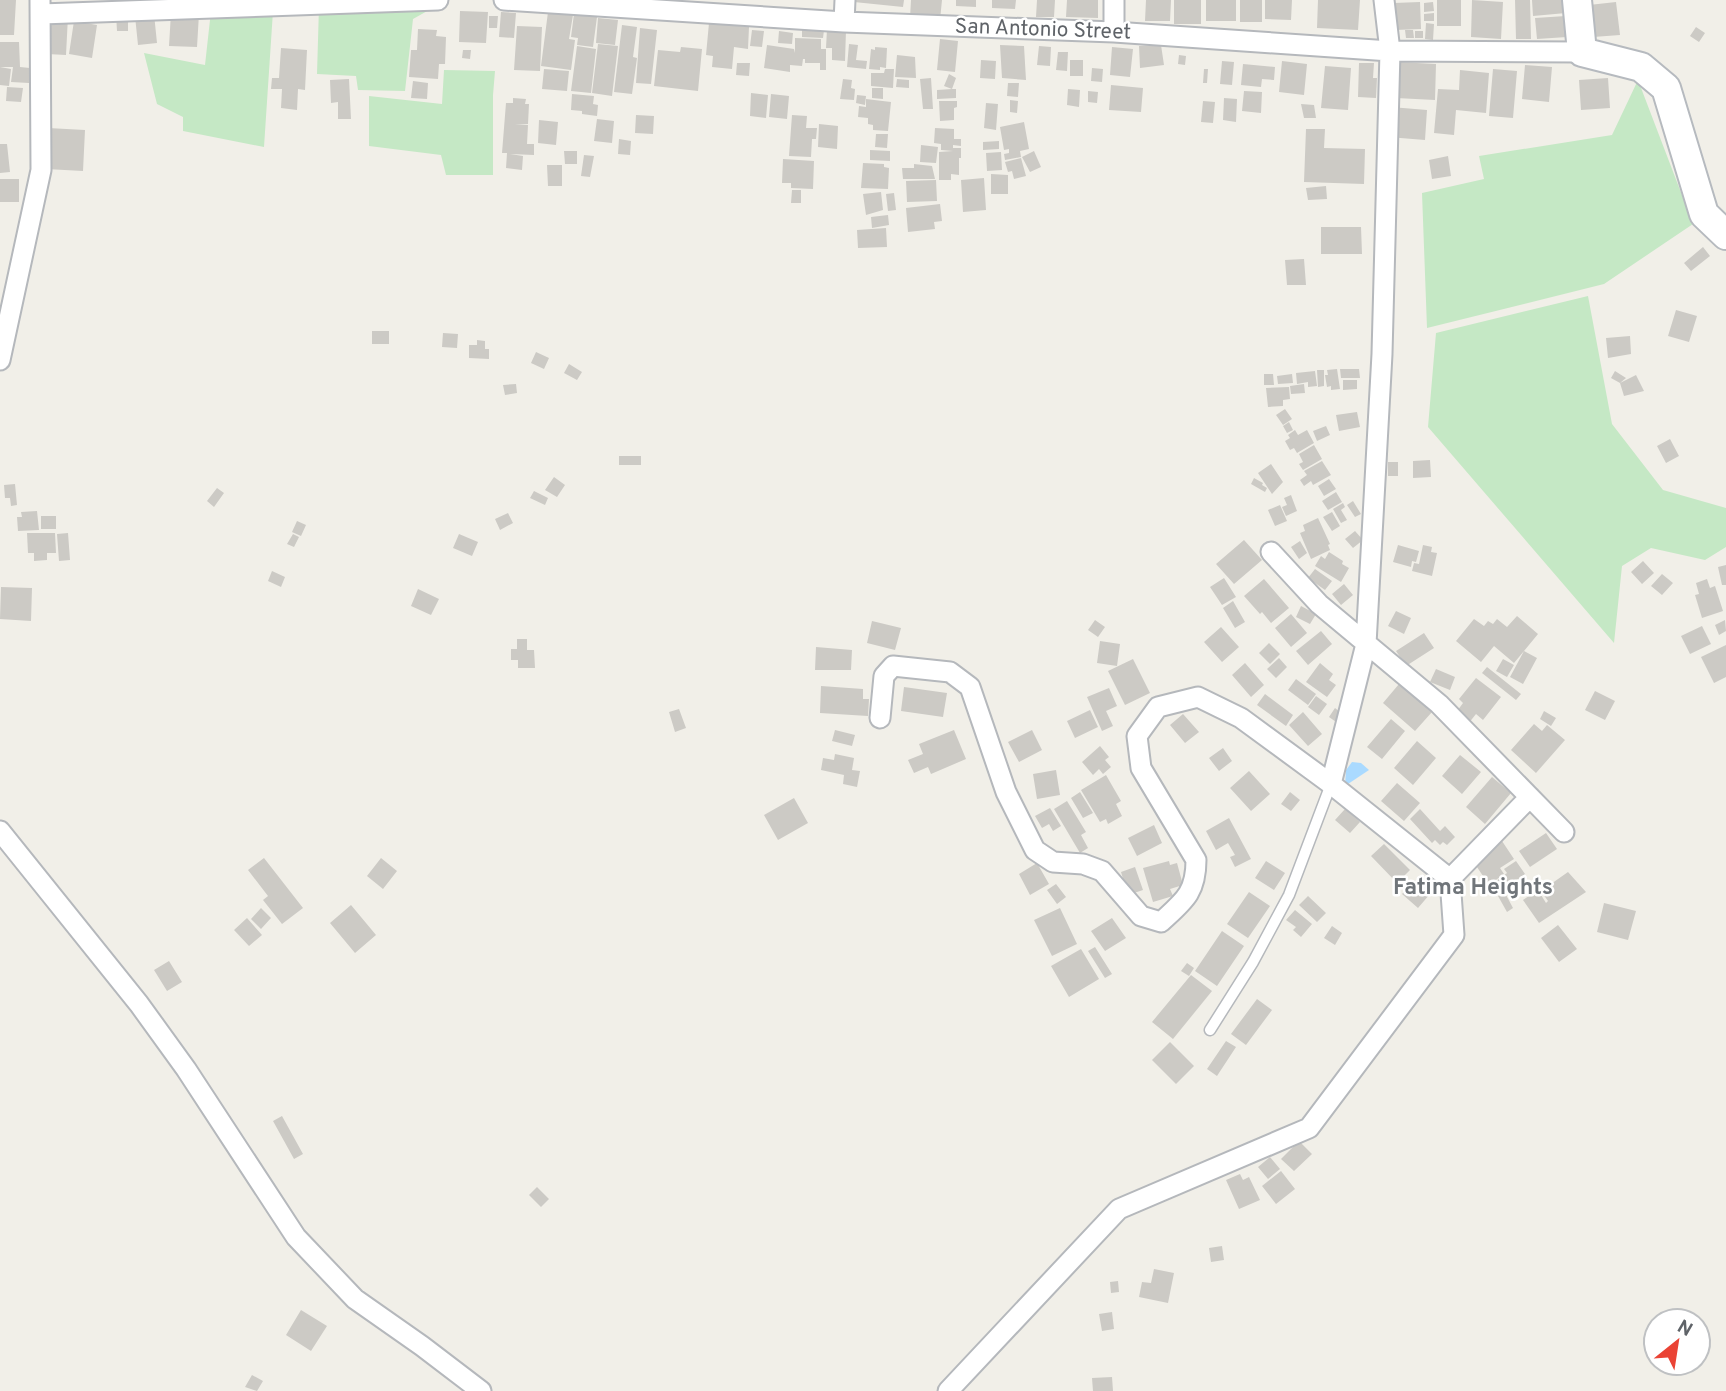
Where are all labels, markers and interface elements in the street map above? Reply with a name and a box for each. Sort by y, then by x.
street label: San Antonio Street [954,13,1132,47]
district label: Fatima Heights [1393,874,1553,903]
north arrow [1642,1307,1712,1377]
text: N [1673,1315,1696,1343]

